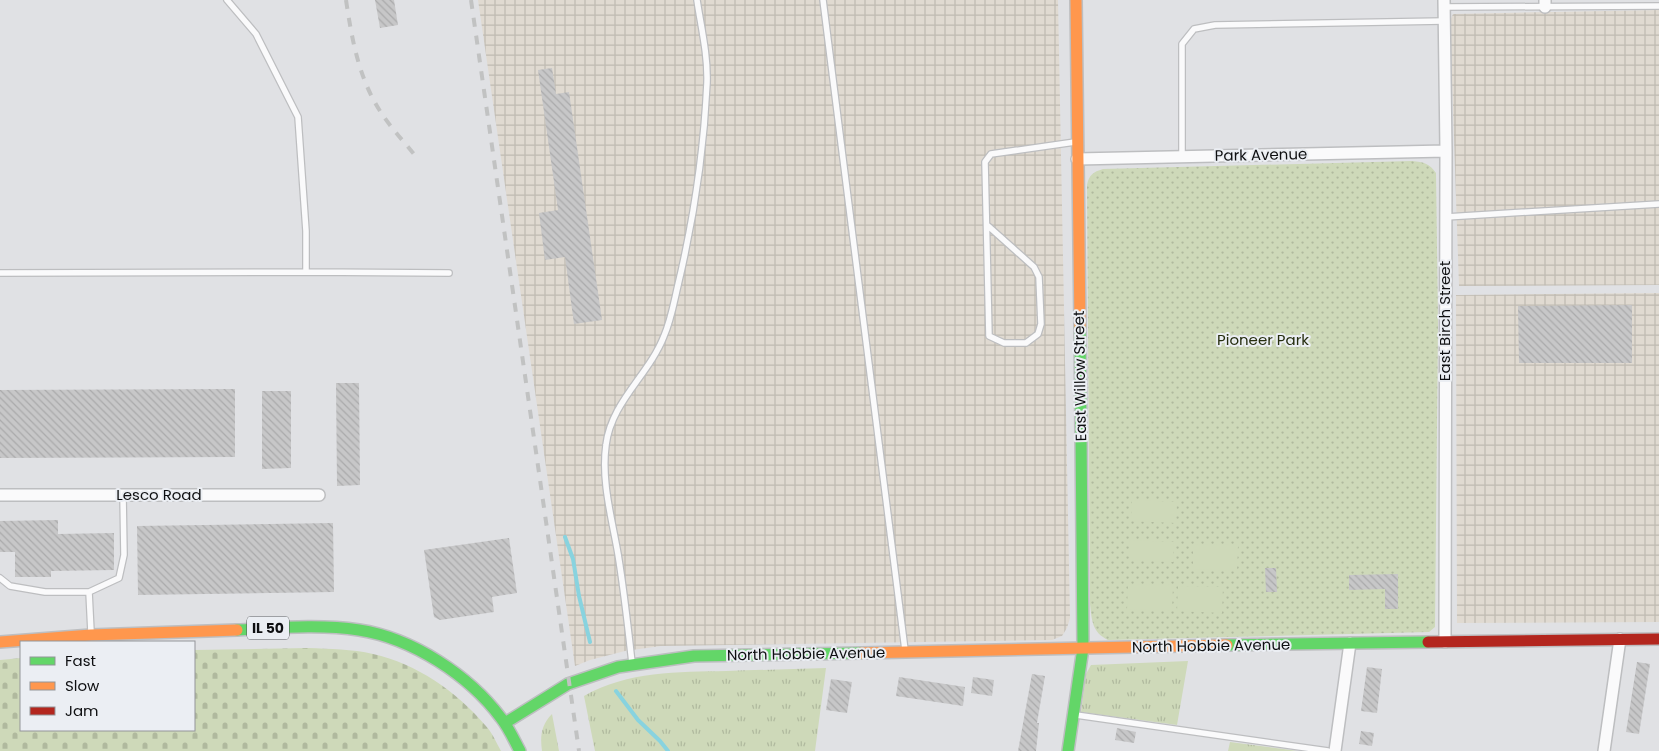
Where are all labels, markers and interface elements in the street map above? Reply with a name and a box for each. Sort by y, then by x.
street label: Park Avenue [1215,143,1307,166]
street label: East Birch Street [1434,261,1455,381]
street label: East Willow Street [1068,310,1091,442]
park label: Pioneer Park [1217,329,1309,350]
street label: Lesco Road [116,484,202,505]
road number: IL 50 [247,616,289,640]
street label: North Hobbie Avenue [1132,634,1290,657]
legend [20,641,195,731]
street label: North Hobbie Avenue [727,642,885,665]
text: Fast [65,650,96,671]
text: Slow [65,675,100,696]
text: Jam [65,700,99,721]

